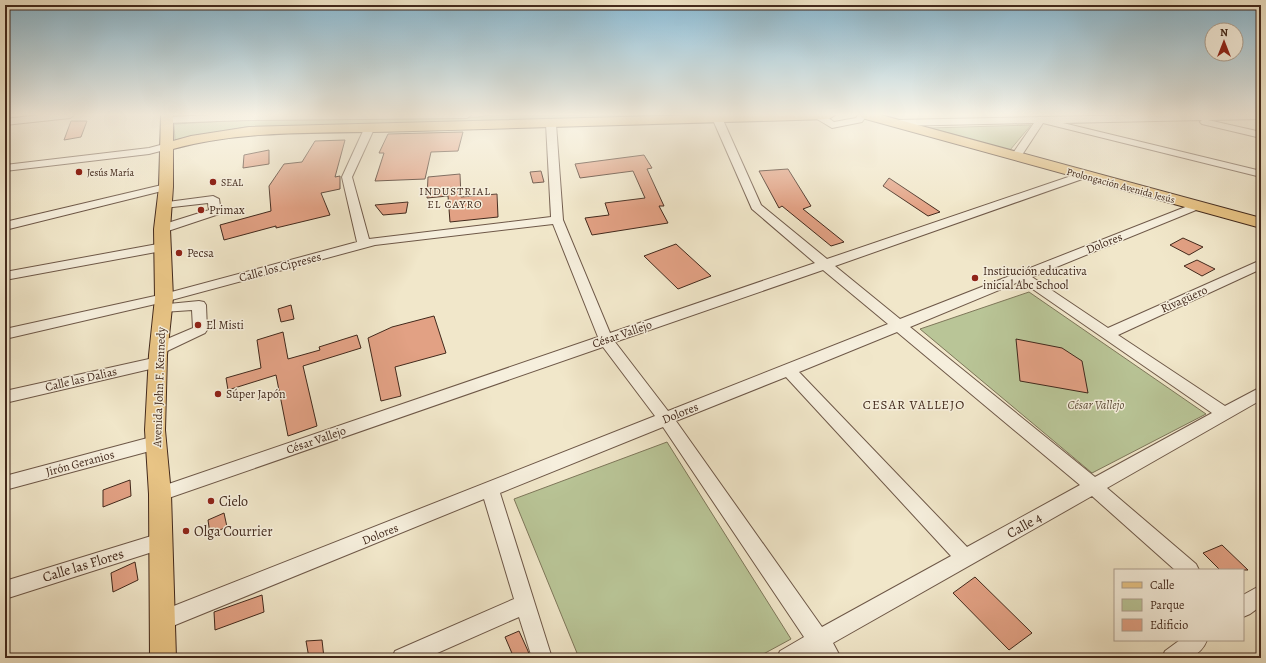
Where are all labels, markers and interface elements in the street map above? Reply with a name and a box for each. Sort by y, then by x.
north arrow [1204,22,1244,62]
text: N [1220,25,1228,40]
street label: Prolongación Avenida Jesús [1065,165,1176,206]
place label: Jesús María [87,166,134,179]
marker: Jesús María [74,167,84,177]
place label: SEAL [221,176,244,189]
marker: SEAL [208,177,218,187]
district label: INDUSTRIAL EL CAYRO [419,184,491,212]
place label: Primax [209,202,245,218]
marker: Primax [196,205,206,215]
street label: Dolores [1083,228,1125,258]
place label: Pecsa [187,245,214,261]
marker: Pecsa [174,248,184,258]
street label: Calle los Cipreses [237,248,323,286]
place label: Institución educativa inicial Abc School [983,263,1087,293]
marker: Institución educativa inicial Abc School [970,273,980,283]
street label: Rivagüero [1158,282,1210,316]
street label: César Vallejo [590,316,654,352]
place label: El Misti [206,317,244,333]
marker: El Misti [193,320,203,330]
street label: Avenida John F. Kennedy [149,326,169,448]
street label: Calle las Dalias [44,363,119,395]
place label: Súper Japón [226,386,286,402]
marker: Súper Japón [213,389,223,399]
district label: CESAR VALLEJO [863,396,965,413]
park label: César Vallejo [1068,397,1125,413]
street label: Dolores [659,398,701,428]
street label: César Vallejo [284,422,348,458]
street label: Jirón Geranios [44,446,116,480]
place label: Cielo [219,492,248,511]
marker: Cielo [206,496,216,506]
street label: Calle 4 [1003,508,1045,543]
street label: Dolores [359,519,401,549]
place label: Olga Courrier [194,522,273,541]
marker: Olga Courrier [181,526,191,536]
street label: Calle las Flores [40,544,126,587]
legend [1114,569,1244,641]
text: Calle [1150,577,1174,593]
text: Parque [1150,597,1185,613]
text: Edificio [1150,617,1188,633]

